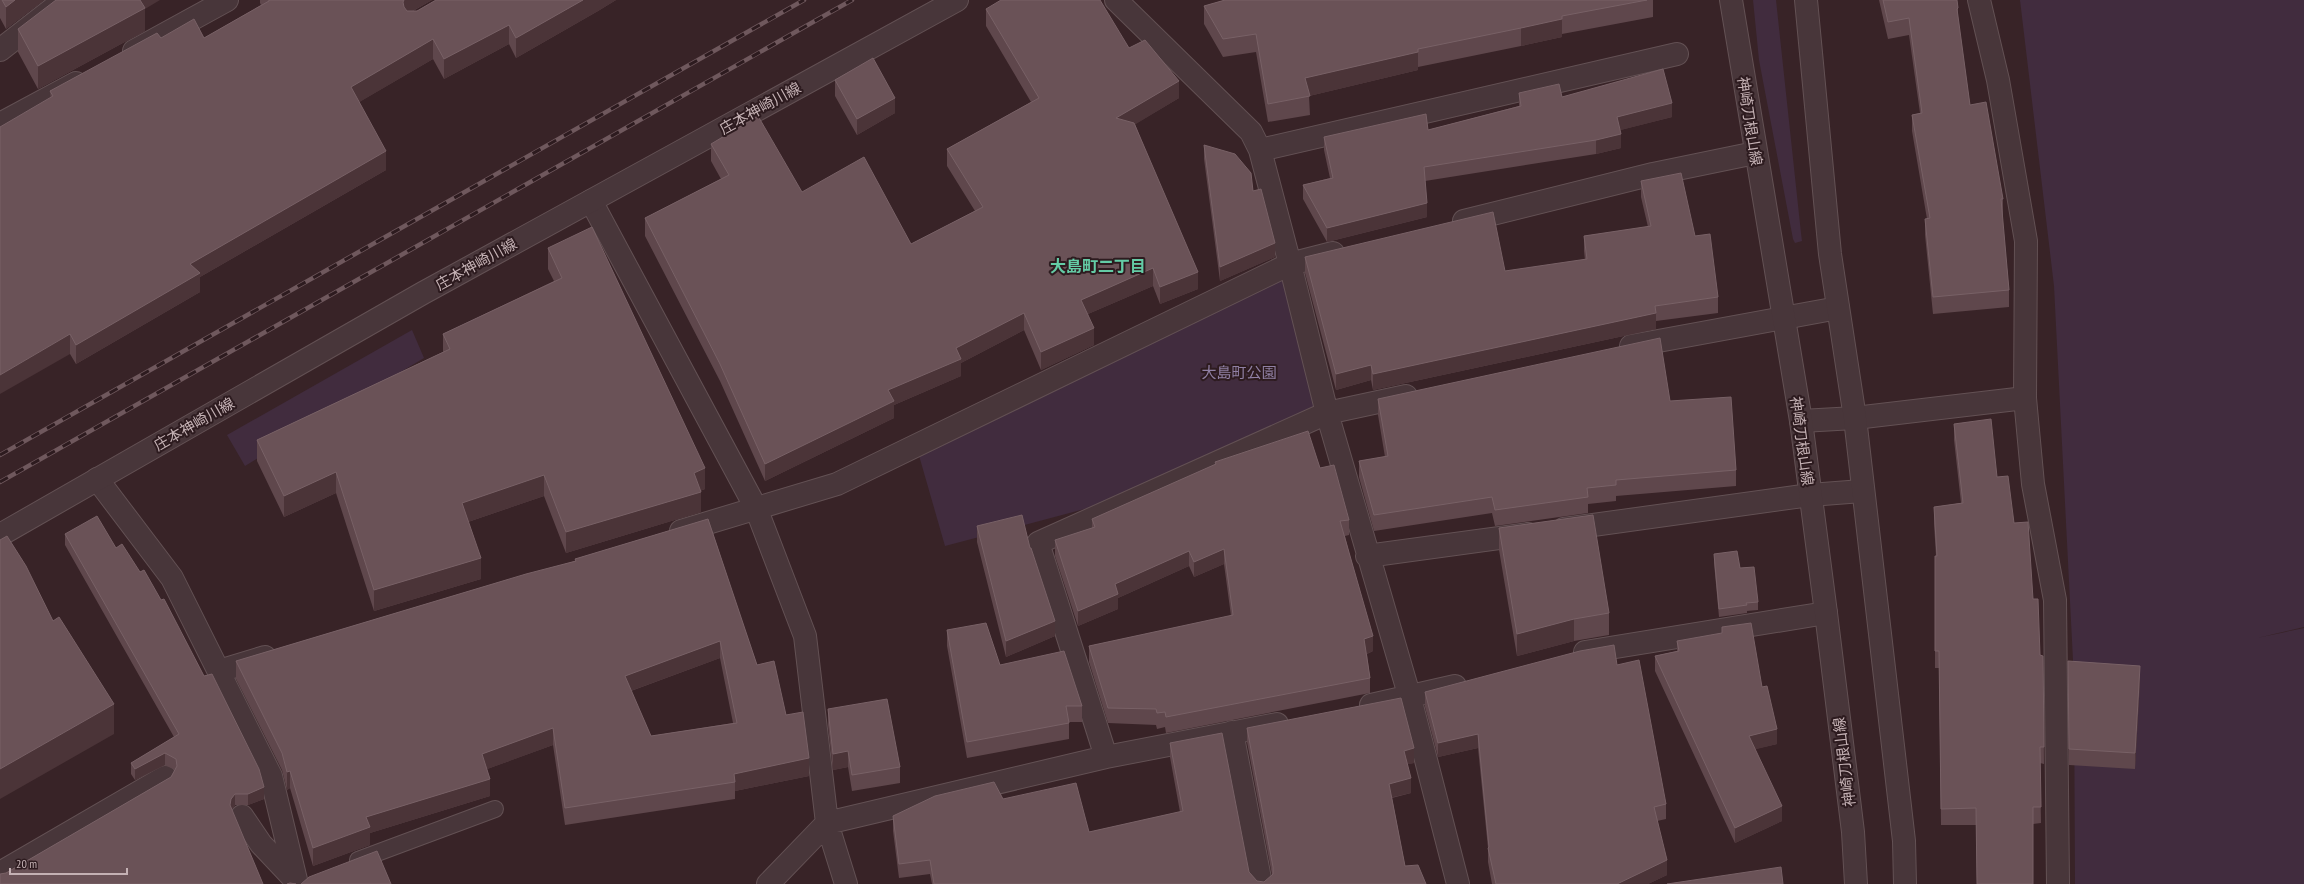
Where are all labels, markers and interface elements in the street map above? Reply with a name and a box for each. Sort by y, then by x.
street label: 神崎刀根山線 [1734,75,1766,167]
street label: 庄本神崎川線 [716,78,804,138]
street label: 庄本神崎川線 [432,234,520,294]
district label: 大島町二丁目 [1050,256,1146,276]
park label: 大島町公園 [1201,363,1277,382]
street label: 庄本神崎川線 [150,393,238,455]
street label: 神崎刀根山線 [1786,395,1818,487]
street label: 神崎刀根山線 [1829,716,1859,808]
scale bar [10,850,127,876]
text: 20 m [16,856,37,871]

